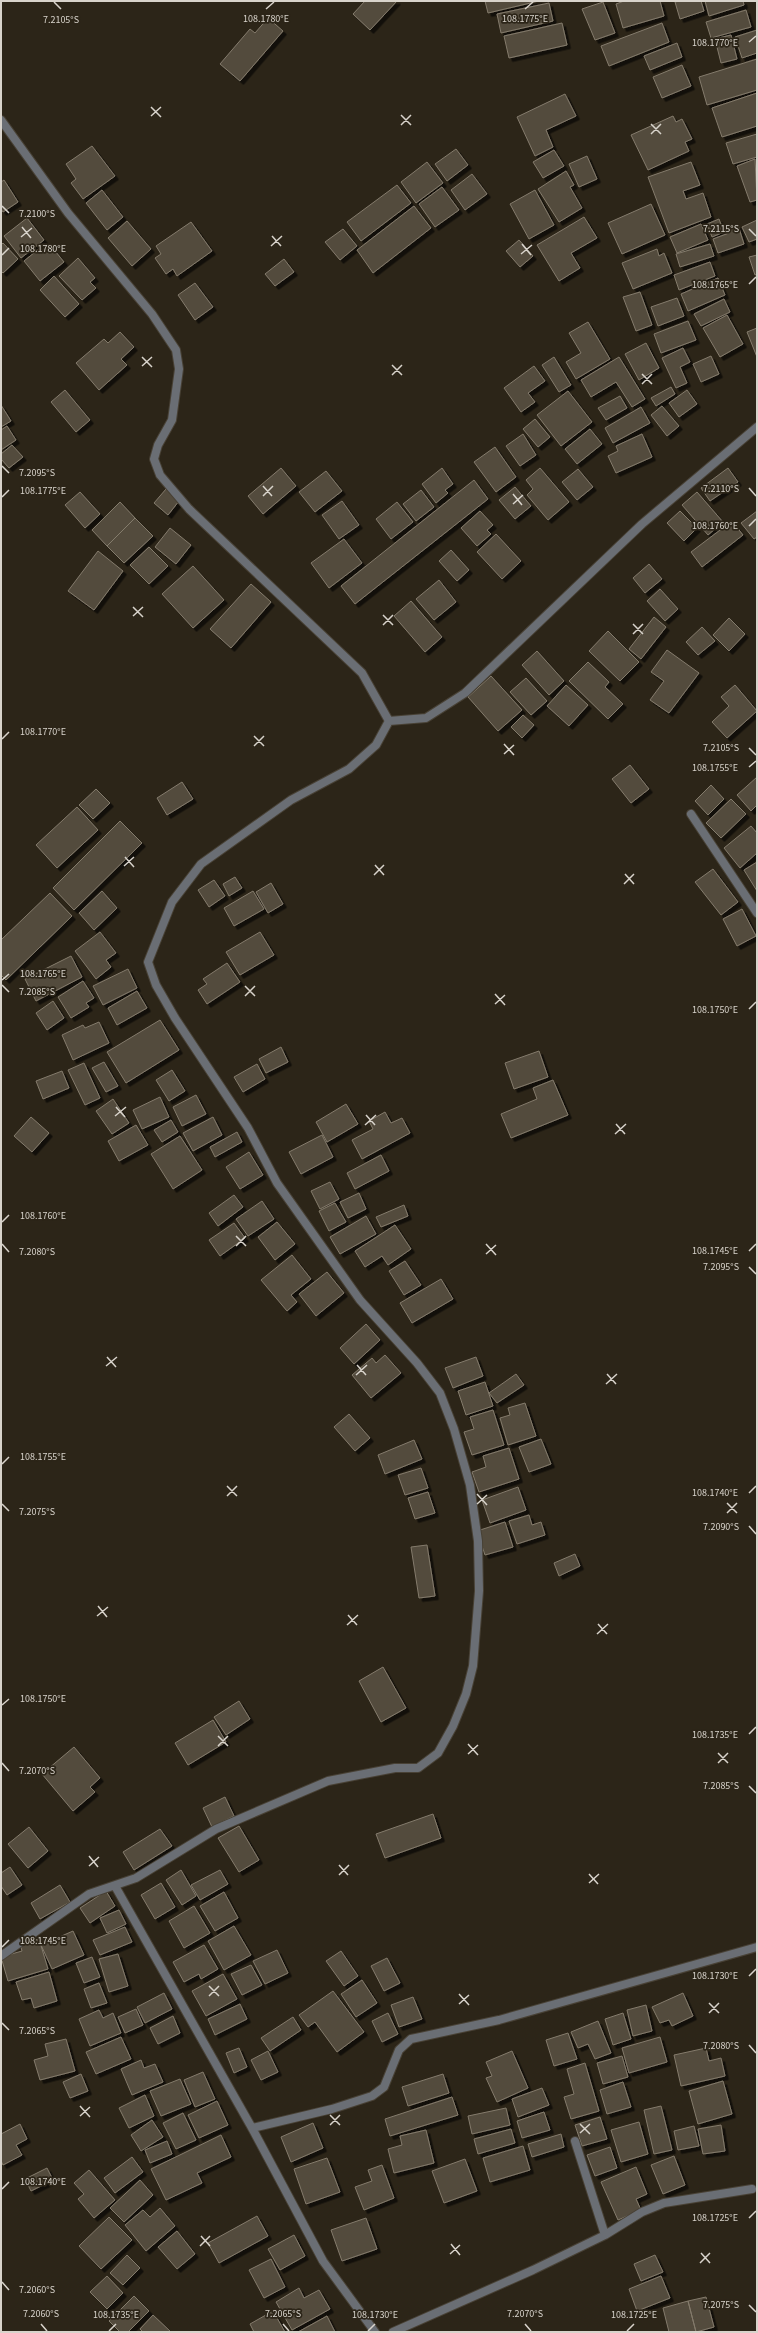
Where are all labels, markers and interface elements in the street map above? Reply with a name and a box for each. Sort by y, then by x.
text: 108.1780°E [243,12,289,26]
text: 108.1775°E [502,12,548,26]
text: 7.2105°S [43,13,79,27]
text: 108.1770°E [692,36,738,50]
text: 7.2100°S [19,207,55,221]
text: 7.2115°S [703,222,739,236]
text: 108.1780°E [20,242,66,256]
text: 108.1765°E [692,278,738,292]
text: 7.2095°S [19,466,55,480]
text: 7.2110°S [703,482,739,496]
text: 108.1775°E [20,484,66,498]
text: 108.1760°E [692,519,738,533]
text: 108.1770°E [20,725,66,739]
text: 7.2105°S [703,741,739,755]
text: 108.1755°E [692,761,738,775]
text: 108.1765°E [20,967,66,981]
text: 7.2085°S [19,985,55,999]
text: 108.1750°E [692,1003,738,1017]
text: 108.1760°E [20,1209,66,1223]
text: 108.1745°E [692,1244,738,1258]
text: 7.2080°S [19,1245,55,1259]
text: 7.2095°S [703,1260,739,1274]
text: 108.1755°E [20,1450,66,1464]
text: 108.1740°E [692,1486,738,1500]
text: 7.2075°S [19,1505,55,1519]
text: 7.2090°S [703,1520,739,1534]
text: 108.1750°E [20,1692,66,1706]
text: 108.1735°E [692,1728,738,1742]
text: 7.2070°S [19,1764,55,1778]
text: 7.2085°S [703,1779,739,1793]
text: 108.1745°E [20,1934,66,1948]
text: 108.1730°E [692,1969,738,1983]
text: 7.2065°S [19,2024,55,2038]
text: 7.2080°S [703,2039,739,2053]
text: 108.1740°E [20,2175,66,2189]
text: 108.1725°E [692,2211,738,2225]
text: 7.2060°S [19,2283,55,2297]
text: 7.2075°S [703,2298,739,2312]
text: 7.2060°S [23,2307,59,2321]
text: 7.2065°S [265,2307,301,2321]
text: 7.2070°S [507,2307,543,2321]
text: 108.1735°E [93,2308,139,2322]
text: 108.1730°E [352,2308,398,2322]
text: 108.1725°E [611,2308,657,2322]

